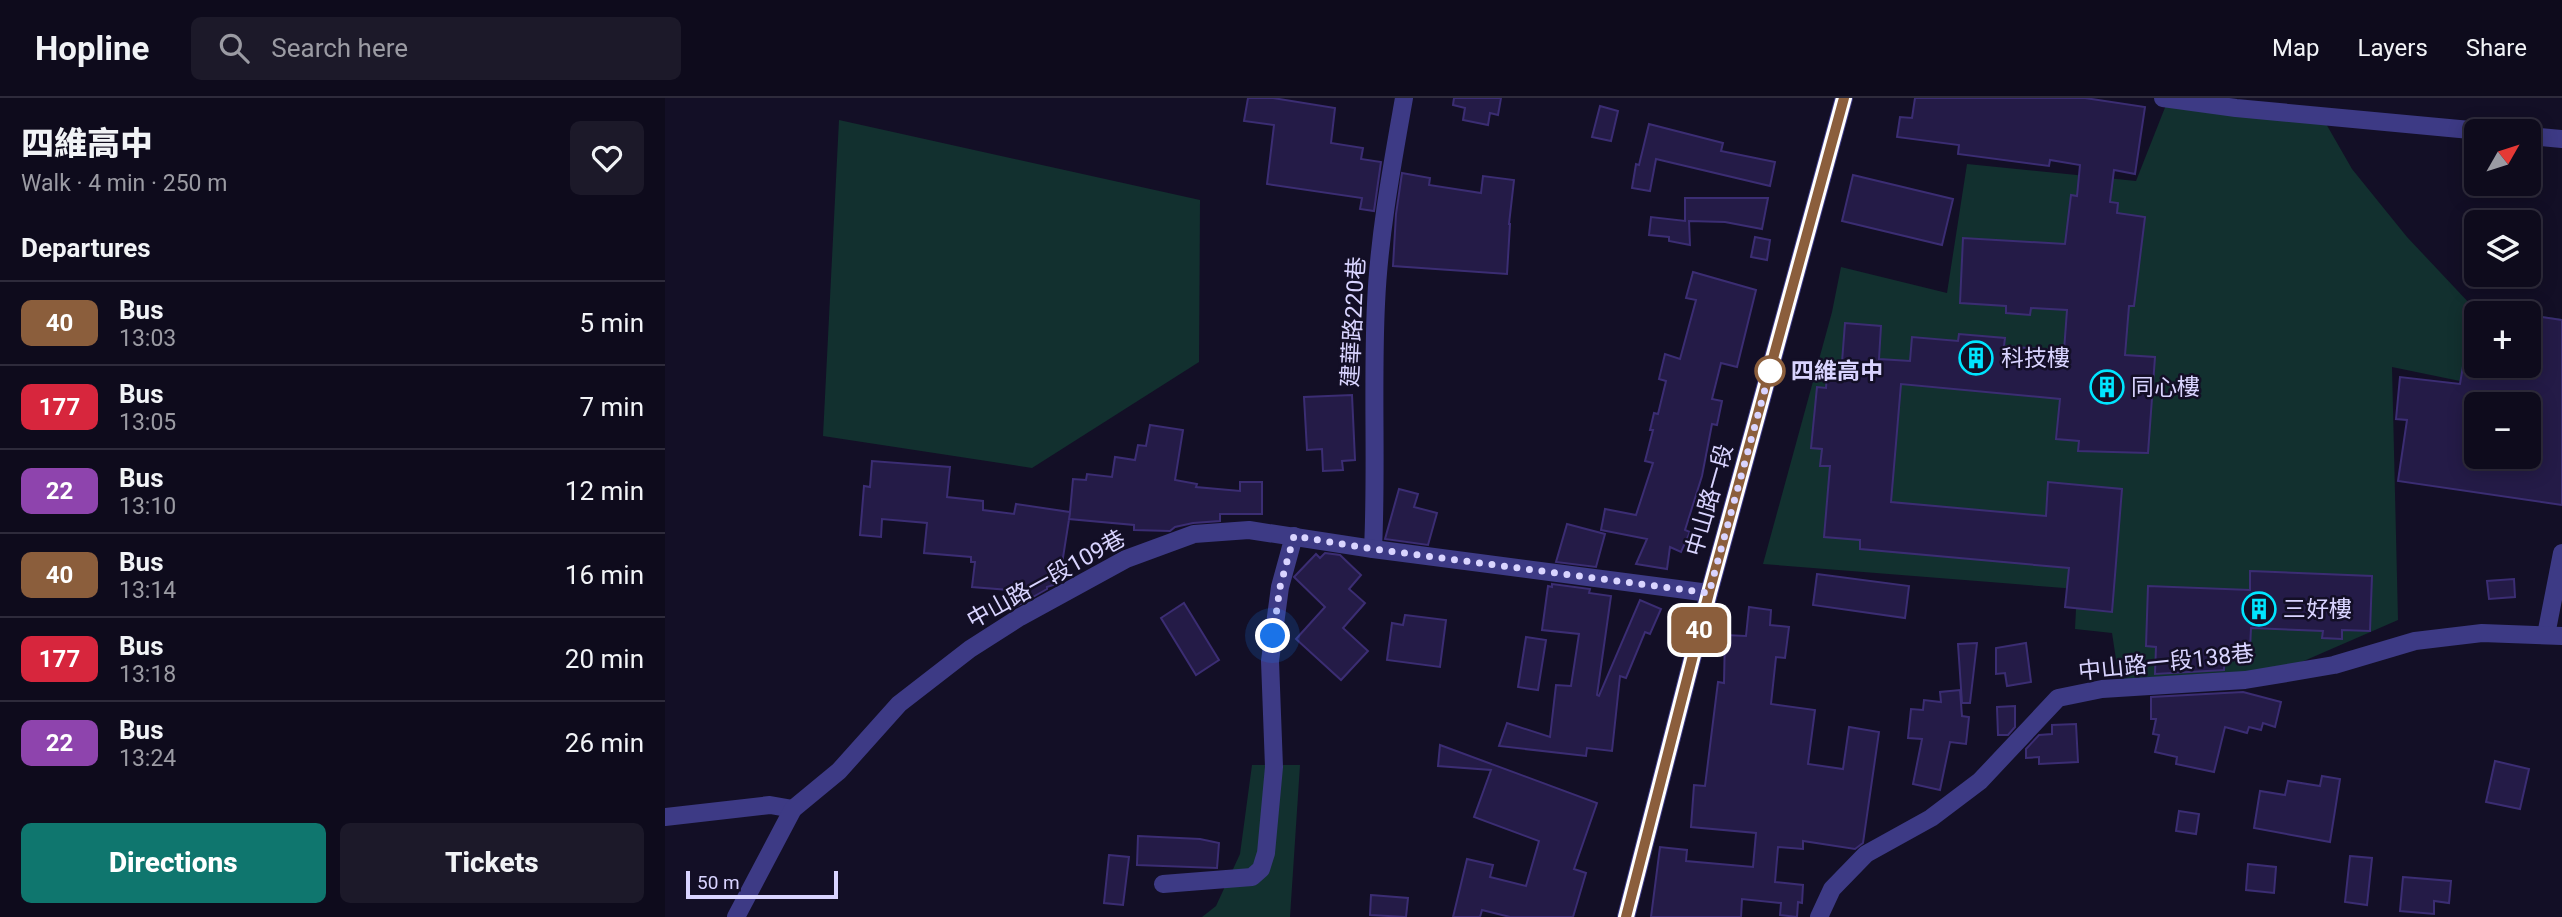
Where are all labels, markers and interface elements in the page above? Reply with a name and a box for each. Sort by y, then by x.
search box [191,17,681,80]
text: Hopline [35,29,149,68]
icon: search [215,29,253,67]
text: Search here [271,33,408,63]
text: Map [2272,34,2320,62]
text: Layers [2358,34,2428,62]
text: Share [2466,34,2527,62]
north arrow [2464,119,2541,196]
map controls [2464,119,2541,469]
button: heart [570,121,644,195]
text: 四維高中 [21,124,153,163]
text: Walk · 4 min · 250 m [21,170,227,197]
button: layers [2464,210,2541,287]
text: Departures [21,233,151,263]
street label: 建華路220巷 [1337,256,1370,388]
text: Bus [119,295,164,325]
button: + [2464,301,2541,378]
text: 5 min [579,308,644,338]
text: 40 [46,309,73,337]
text: 13:03 [119,325,176,352]
building icon: 科技樓 [1957,339,1995,377]
place label: 科技樓 [2001,345,2070,372]
marker: 四維高中 [1755,356,1785,386]
place label: 四維高中 [1791,358,1883,385]
building icon: 同心樓 [2088,368,2126,406]
place label: 同心樓 [2131,374,2200,401]
text: Bus [119,379,164,409]
text: 7 min [579,392,644,422]
button: − [2464,392,2541,469]
text: 177 [39,393,80,421]
text: 13:05 [119,409,176,436]
street label: 中山路一段 [1681,441,1738,559]
text: Bus [119,463,164,493]
text: 12 min [565,476,644,506]
text: 22 [46,477,73,505]
text: 13:10 [119,493,176,520]
street label: 中山路一段109巷 [962,525,1130,634]
text: Bus [119,547,164,577]
text: 16 min [565,560,644,590]
text: 40 [46,561,73,589]
text: 13:14 [119,577,176,604]
building icon: 三好樓 [2240,590,2278,628]
place label: 三好樓 [2283,596,2352,623]
line badge: 40 [1667,607,1731,653]
text: 40 [1685,616,1713,644]
your location [1255,618,1290,653]
text: Bus [119,631,164,661]
street label: 中山路一段138巷 [2077,640,2255,685]
text: 20 min [565,644,644,674]
text: 177 [39,645,80,673]
text: 13:18 [119,661,176,688]
text: Bus [119,715,164,745]
text: 26 min [565,728,644,758]
text: 22 [46,729,73,757]
text: 13:24 [119,745,176,772]
button: Directions [21,823,326,903]
button: Tickets [340,823,644,903]
scale bar [686,868,838,900]
text: 50 m [697,871,740,894]

